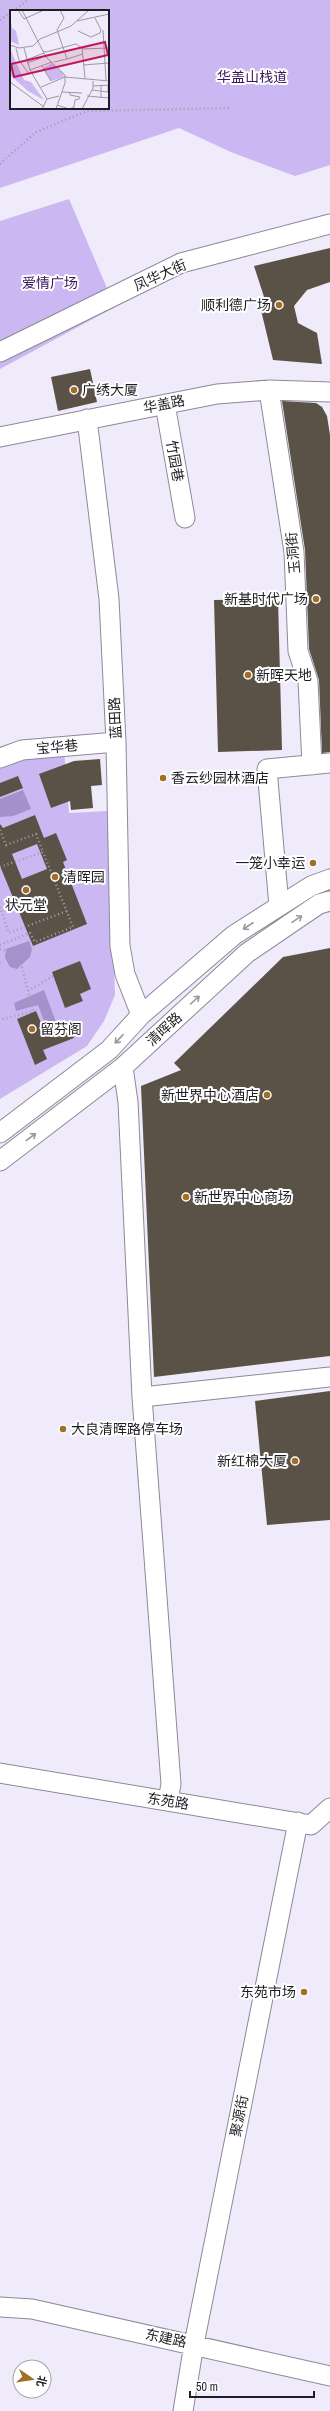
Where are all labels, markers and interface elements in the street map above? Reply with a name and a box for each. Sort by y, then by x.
inset map [10,10,109,109]
park label: 华盖山栈道 [217,68,287,86]
street label: 凤华大街 [131,255,189,295]
park label: 爱情广场 [22,274,78,292]
place label: 顺利德广场 [201,296,271,314]
marker: 顺利德广场 [274,300,284,310]
place label: 广绣大厦 [82,381,138,399]
marker: 广绣大厦 [69,385,79,395]
street label: 华盖路 [142,391,186,417]
street label: 竹园巷 [162,439,188,483]
street label: 玉洞街 [282,531,304,575]
place label: 新基时代广场 [224,590,308,608]
marker: 新基时代广场 [311,594,321,604]
place label: 新晖天地 [256,666,312,684]
marker: 新晖天地 [243,670,253,680]
street label: 蓝田路 [105,697,125,739]
street label: 宝华巷 [35,736,79,758]
place label: 香云纱园林酒店 [171,769,269,787]
marker: 香云纱园林酒店 [158,773,168,783]
place label: 一笼小幸运 [235,854,305,872]
marker: 一笼小幸运 [308,858,318,868]
place label: 清晖园 [63,868,105,886]
marker: 清晖园 [50,872,60,882]
marker: 状元堂 [21,885,31,895]
place label: 状元堂 [5,896,47,914]
one-way arrow [291,915,302,923]
one-way arrow [243,922,254,930]
one-way arrow [190,996,201,1005]
street label: 清晖路 [142,1008,186,1050]
place label: 留芬阁 [40,1020,82,1038]
marker: 留芬阁 [27,1024,37,1034]
one-way arrow [114,1034,124,1044]
place label: 新世界中心酒店 [161,1086,259,1104]
marker: 新世界中心酒店 [262,1090,272,1100]
one-way arrow [25,1133,36,1141]
place label: 新世界中心商场 [194,1188,292,1206]
marker: 新世界中心商场 [181,1192,191,1202]
place label: 大良清晖路停车场 [71,1420,183,1438]
marker: 大良清晖路停车场 [58,1424,68,1434]
place label: 新红棉大厦 [217,1452,287,1470]
marker: 新红棉大厦 [290,1456,300,1466]
street label: 东苑路 [146,1789,190,1813]
place label: 东苑市场 [240,1983,296,2001]
marker: 东苑市场 [299,1987,309,1997]
street label: 聚源街 [226,2094,252,2138]
street label: 东建路 [144,2325,188,2351]
north arrow [12,2359,52,2399]
scale bar [190,2373,314,2399]
text: 北 [34,2374,50,2388]
text: 50 m [196,2379,218,2395]

